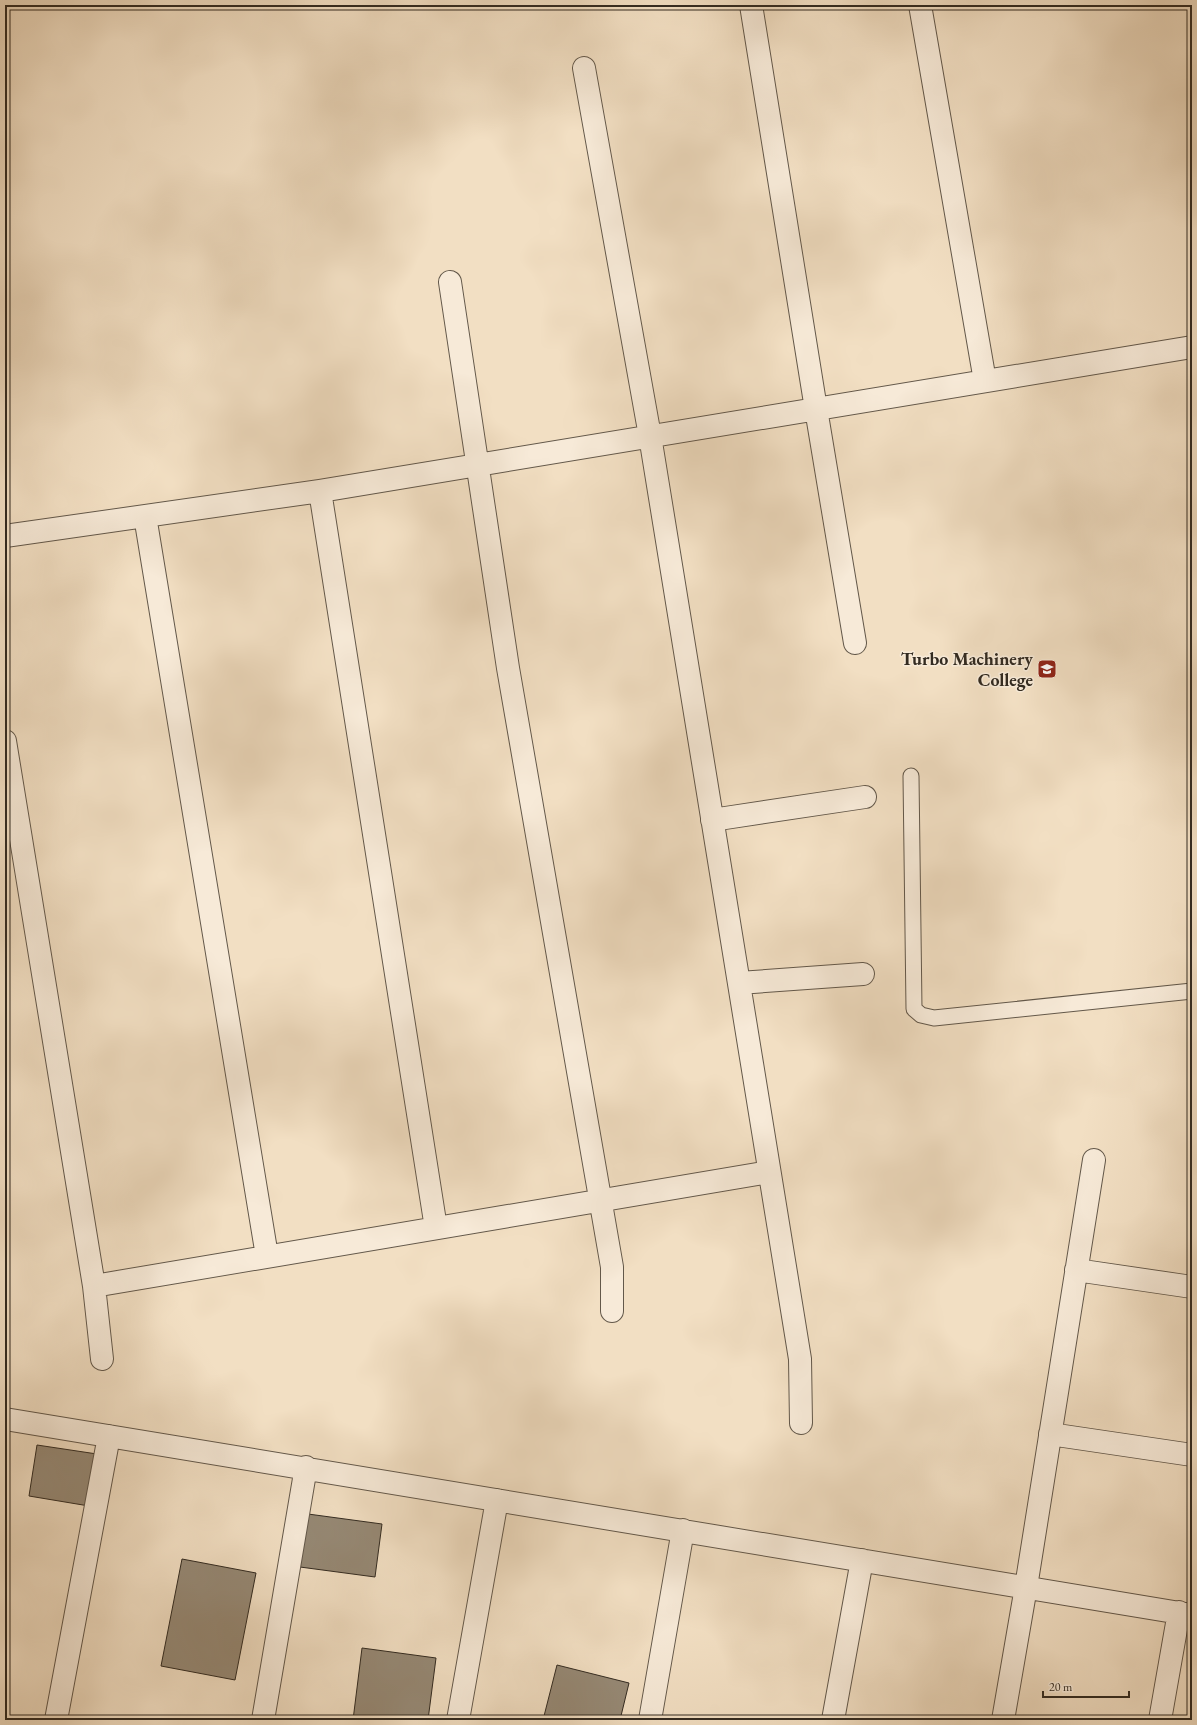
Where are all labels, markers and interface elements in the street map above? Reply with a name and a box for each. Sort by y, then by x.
place label: Turbo Machinery College [901,647,1033,691]
school or university icon: Turbo Machinery College [1036,658,1058,680]
scale bar [1043,1673,1129,1699]
text: 20 m [1049,1679,1073,1695]

